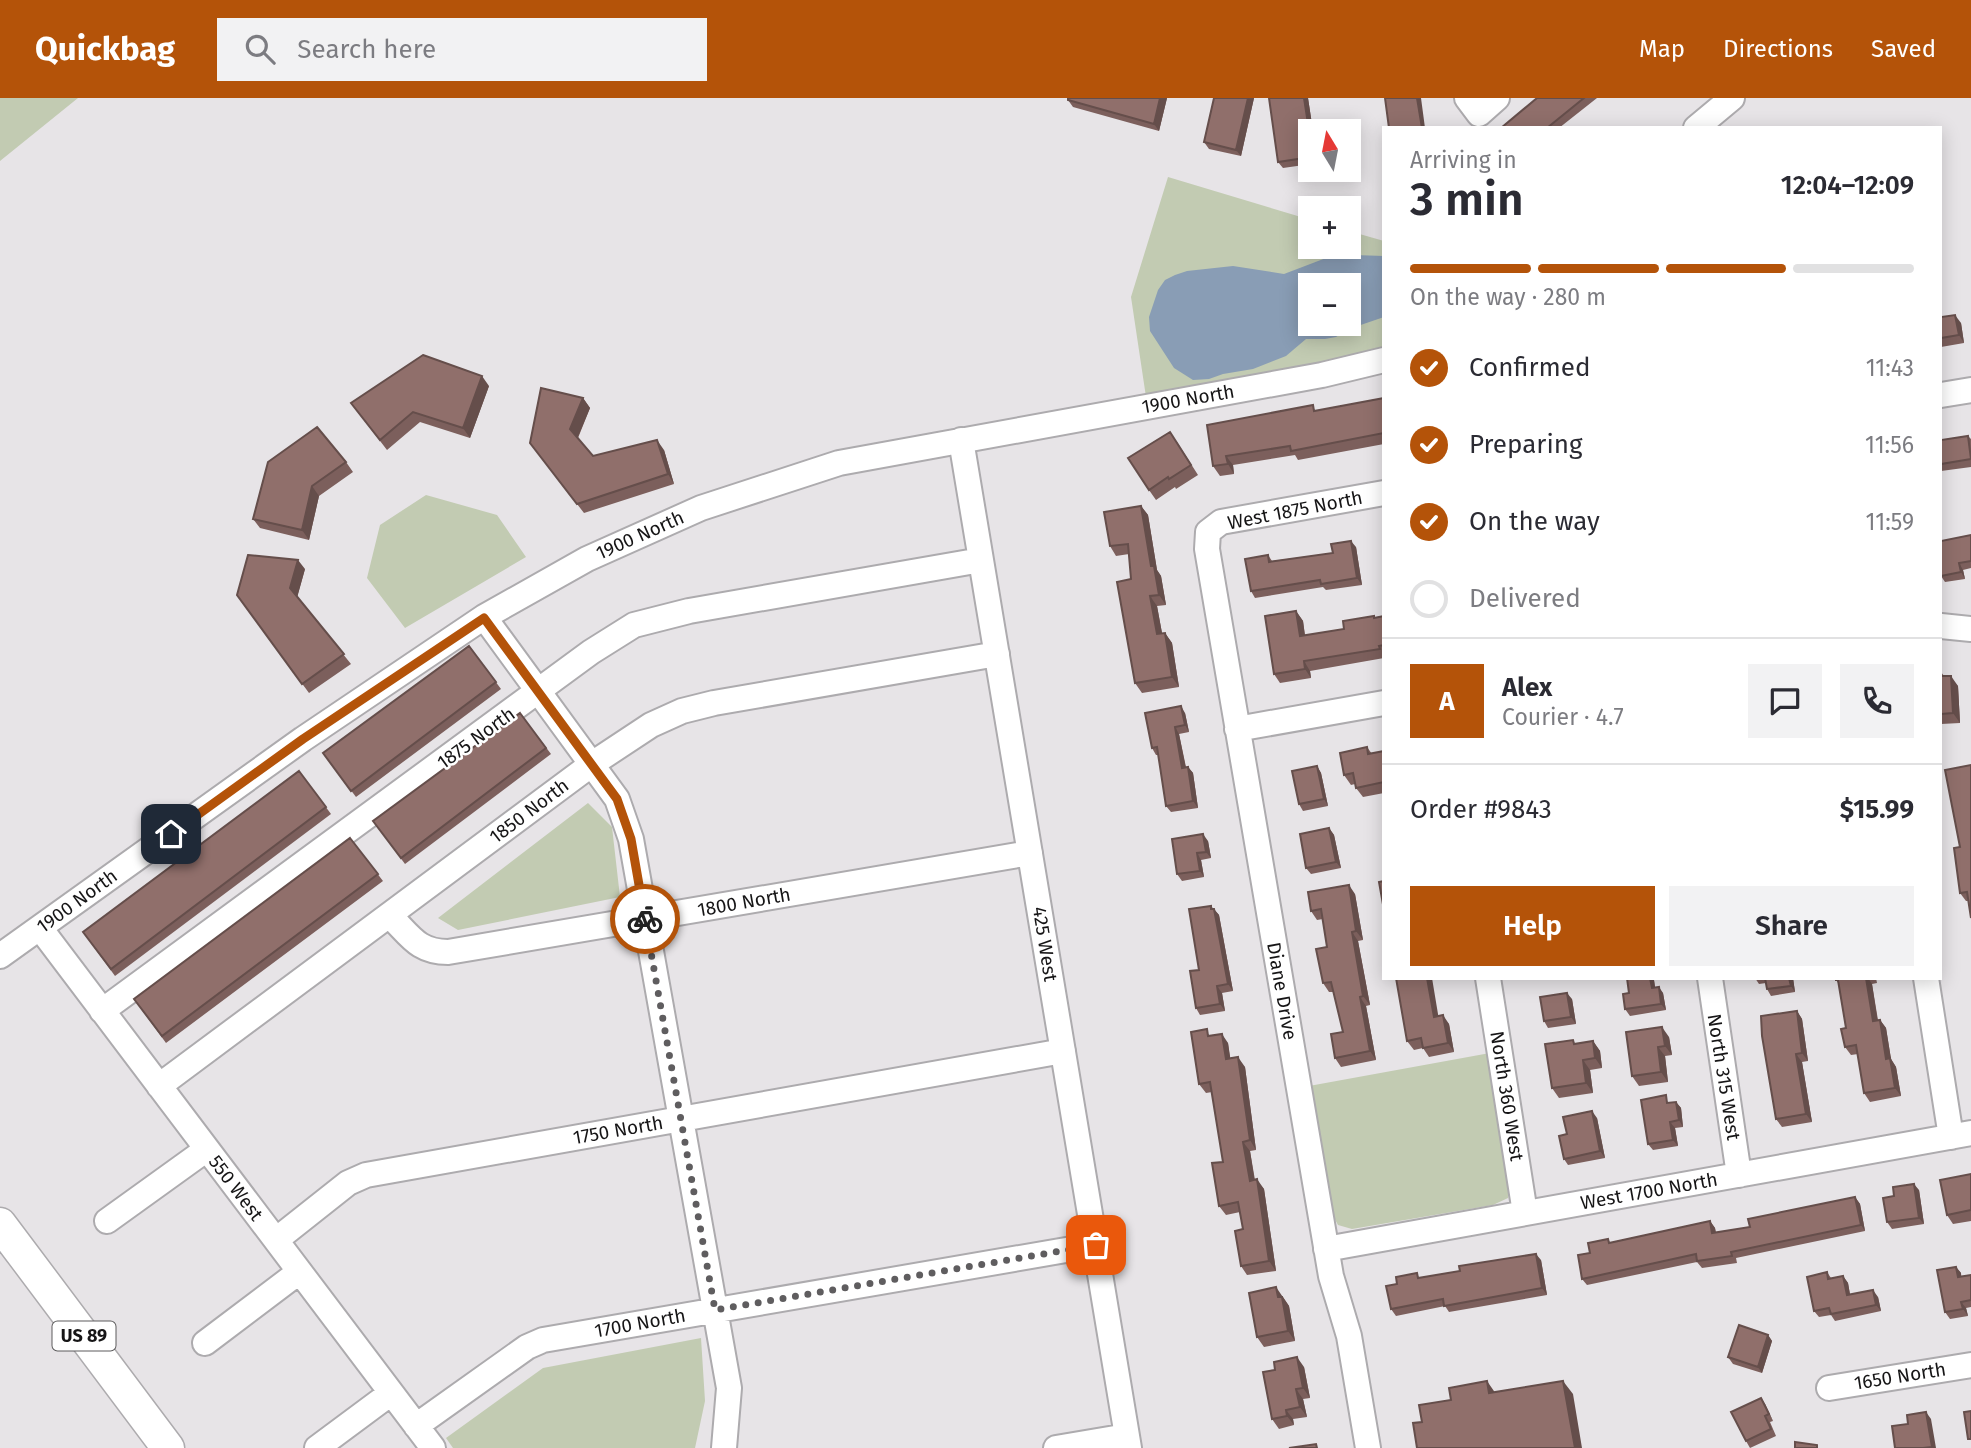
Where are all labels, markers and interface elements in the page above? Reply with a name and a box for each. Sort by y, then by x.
search box [217,18,707,81]
text: Quickbag [35,29,175,69]
icon: search [241,30,279,68]
text: Search here [297,34,436,65]
text: Map [1639,35,1685,63]
text: Directions [1723,35,1833,63]
text: Saved [1871,35,1936,63]
north arrow [1298,119,1362,182]
map controls [1298,119,1361,336]
text: Arriving in [1410,146,1517,174]
text: 12:04–12:09 [1781,170,1914,201]
text: 3 min [1410,172,1524,227]
button: + [1298,196,1361,259]
button: − [1298,273,1361,336]
text: On the way · 280 m [1410,283,1606,311]
icon: check [1410,349,1448,387]
text: Confirmed [1469,352,1590,383]
text: 11:43 [1866,354,1914,382]
street label: 1900 North [1140,380,1236,418]
icon: check [1410,426,1448,464]
text: Preparing [1469,429,1582,460]
text: 11:56 [1865,431,1914,459]
street label: West 1875 North [1225,486,1365,534]
icon: check [1410,503,1448,541]
street label: 1900 North [592,505,688,565]
text: On the way [1469,506,1600,537]
text: 11:59 [1866,508,1914,536]
text: Delivered [1469,583,1581,614]
button: chat [1748,664,1822,738]
button: phone [1840,664,1914,738]
text: Alex [1502,672,1552,703]
text: A [1439,686,1455,717]
street label: 1875 North [433,702,519,774]
text: Courier · 4.7 [1502,703,1624,731]
street label: 1850 North [485,774,573,848]
text: Order #9843 [1410,794,1552,825]
text: $15.99 [1840,794,1914,825]
pin [141,804,201,864]
icon: home [152,815,190,853]
street label: 1900 North [32,864,122,938]
street label: 1800 North [696,882,792,922]
courier [610,884,680,954]
button: Help [1410,886,1655,966]
button: Share [1669,886,1914,966]
icon: bike [626,900,664,938]
street label: 425 West [1028,905,1062,983]
street label: Diane Drive [1262,940,1302,1042]
street label: North 315 West [1703,1012,1745,1142]
street label: North 360 West [1485,1029,1529,1163]
street label: 1750 North [571,1111,665,1149]
street label: 550 West [204,1151,268,1225]
street label: West 1700 North [1579,1168,1719,1214]
pin [1066,1215,1126,1275]
icon: bag [1077,1226,1115,1264]
street label: 1700 North [593,1304,687,1342]
road number: US 89 [52,1322,116,1350]
street label: 1650 North [1852,1357,1948,1395]

